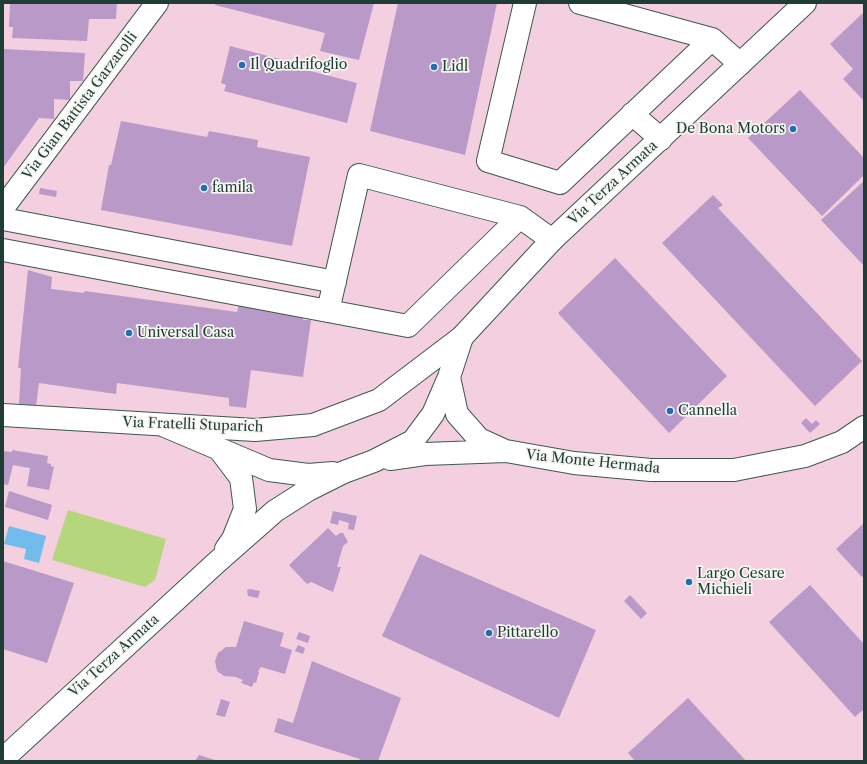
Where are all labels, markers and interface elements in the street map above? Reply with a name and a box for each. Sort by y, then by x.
street label: Via Gian Battista Garzarolli [19,29,141,183]
place label: Il Quadrifoglio [250,57,347,73]
place label: Lidl [442,59,468,75]
marker: Il Quadrifoglio [237,60,247,70]
marker: Lidl [429,62,439,72]
place label: De Bona Motors [676,121,785,137]
marker: De Bona Motors [788,124,798,134]
street label: Via Terza Armata [565,137,661,229]
place label: famila [212,180,253,196]
marker: famila [199,183,209,193]
place label: Universal Casa [137,325,234,341]
marker: Universal Casa [124,328,134,338]
place label: Cannella [678,403,737,419]
marker: Cannella [665,406,675,416]
street label: Via Fratelli Stuparich [122,414,264,436]
street label: Via Monte Hermada [525,447,661,477]
place label: Largo Cesare Michieli [697,566,785,598]
marker: Largo Cesare Michieli [684,577,694,587]
street label: Via Terza Armata [65,611,163,701]
place label: Pittarello [497,625,558,641]
marker: Pittarello [484,628,494,638]

